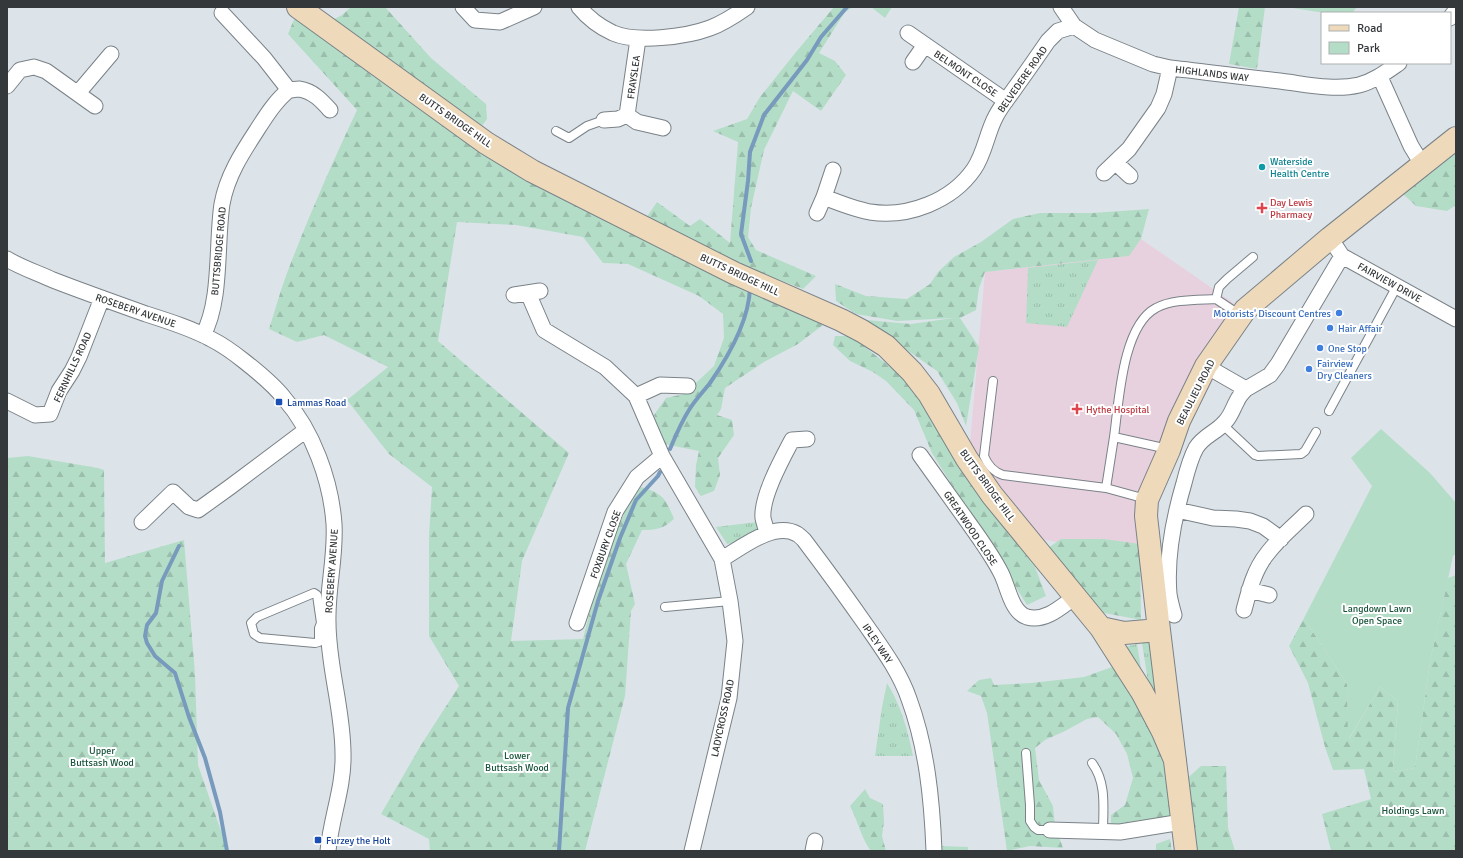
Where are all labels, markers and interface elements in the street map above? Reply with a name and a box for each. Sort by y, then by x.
legend [1321,12,1451,64]
text: Road [1357,21,1383,36]
text: Park [1357,41,1380,56]
street label: BELVEDERE ROAD [995,44,1050,115]
street label: BELMONT CLOSE [931,48,1000,100]
street label: FRAYSLEA [625,54,643,100]
street label: HIGHLANDS WAY [1174,64,1249,84]
street label: BUTTS BRIDGE HILL [417,91,494,150]
place label: Waterside Health Centre [1270,156,1329,180]
marker: Waterside Health Centre [1257,162,1267,172]
place label: Day Lewis Pharmacy [1270,197,1313,221]
marker: Day Lewis Pharmacy [1257,203,1267,213]
street label: BUTTSBRIDGE ROAD [209,206,229,296]
street label: BUTTS BRIDGE HILL [698,251,781,299]
street label: FAIRVIEW DRIVE [1355,260,1424,306]
street label: ROSEBERY AVENUE [94,292,178,330]
place label: Motorists' Discount Centres [1213,308,1332,320]
marker: Motorists' Discount Centres [1334,308,1344,318]
marker: Hair Affair [1325,323,1335,333]
place label: Hair Affair [1338,323,1383,335]
street label: FERNHILLS ROAD [51,330,94,405]
marker: One Stop [1315,343,1325,353]
place label: One Stop [1328,343,1367,355]
street label: BEAULIEU ROAD [1174,358,1218,427]
place label: Fairview Dry Cleaners [1317,358,1372,382]
marker: Fairview Dry Cleaners [1304,364,1314,374]
marker: Lammas Road [274,397,284,407]
place label: Lammas Road [287,397,346,409]
marker: Hythe Hospital [1071,403,1083,415]
place label: Hythe Hospital [1086,404,1150,416]
street label: BUTTS BRIDGE HILL [957,447,1017,524]
street label: GREATWOOD CLOSE [941,489,1000,568]
street label: FOXBURY CLOSE [588,508,624,580]
street label: ROSEBERY AVENUE [323,528,341,614]
park label: Langdown Lawn Open Space [1343,603,1411,627]
street label: IPLEY WAY [859,621,895,666]
street label: LADYCROSS ROAD [709,678,737,758]
park label: Upper Buttsash Wood [70,745,134,769]
park label: Lower Buttsash Wood [485,750,549,774]
park label: Holdings Lawn [1382,805,1444,817]
marker: Furzey the Holt [313,835,323,845]
place label: Furzey the Holt [326,835,391,847]

